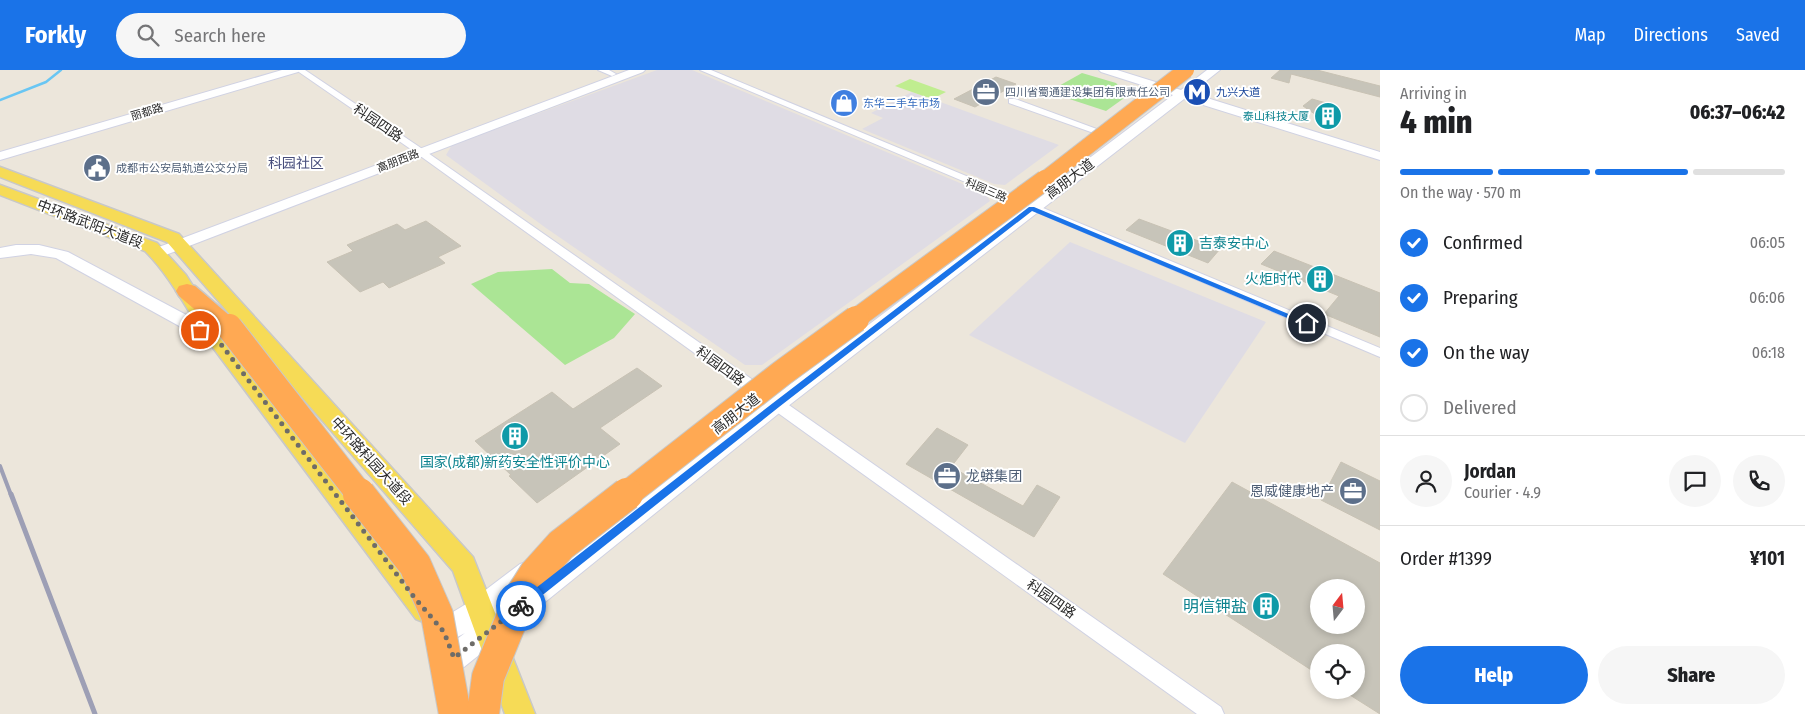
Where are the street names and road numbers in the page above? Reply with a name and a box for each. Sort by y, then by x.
street label: 科园四路 [350,100,406,146]
street label: 丽都路 [129,101,165,123]
street label: 高朋西路 [375,147,421,175]
street label: 高朋大道 [1043,155,1097,203]
street label: 科园三路 [963,175,1009,205]
street label: 中环路武阳大道段 [35,196,145,252]
street label: 科园四路 [692,343,748,389]
street label: 高朋大道 [709,390,763,438]
street label: 中环路科园大道段 [327,414,415,508]
street label: 科园四路 [1023,576,1079,622]

